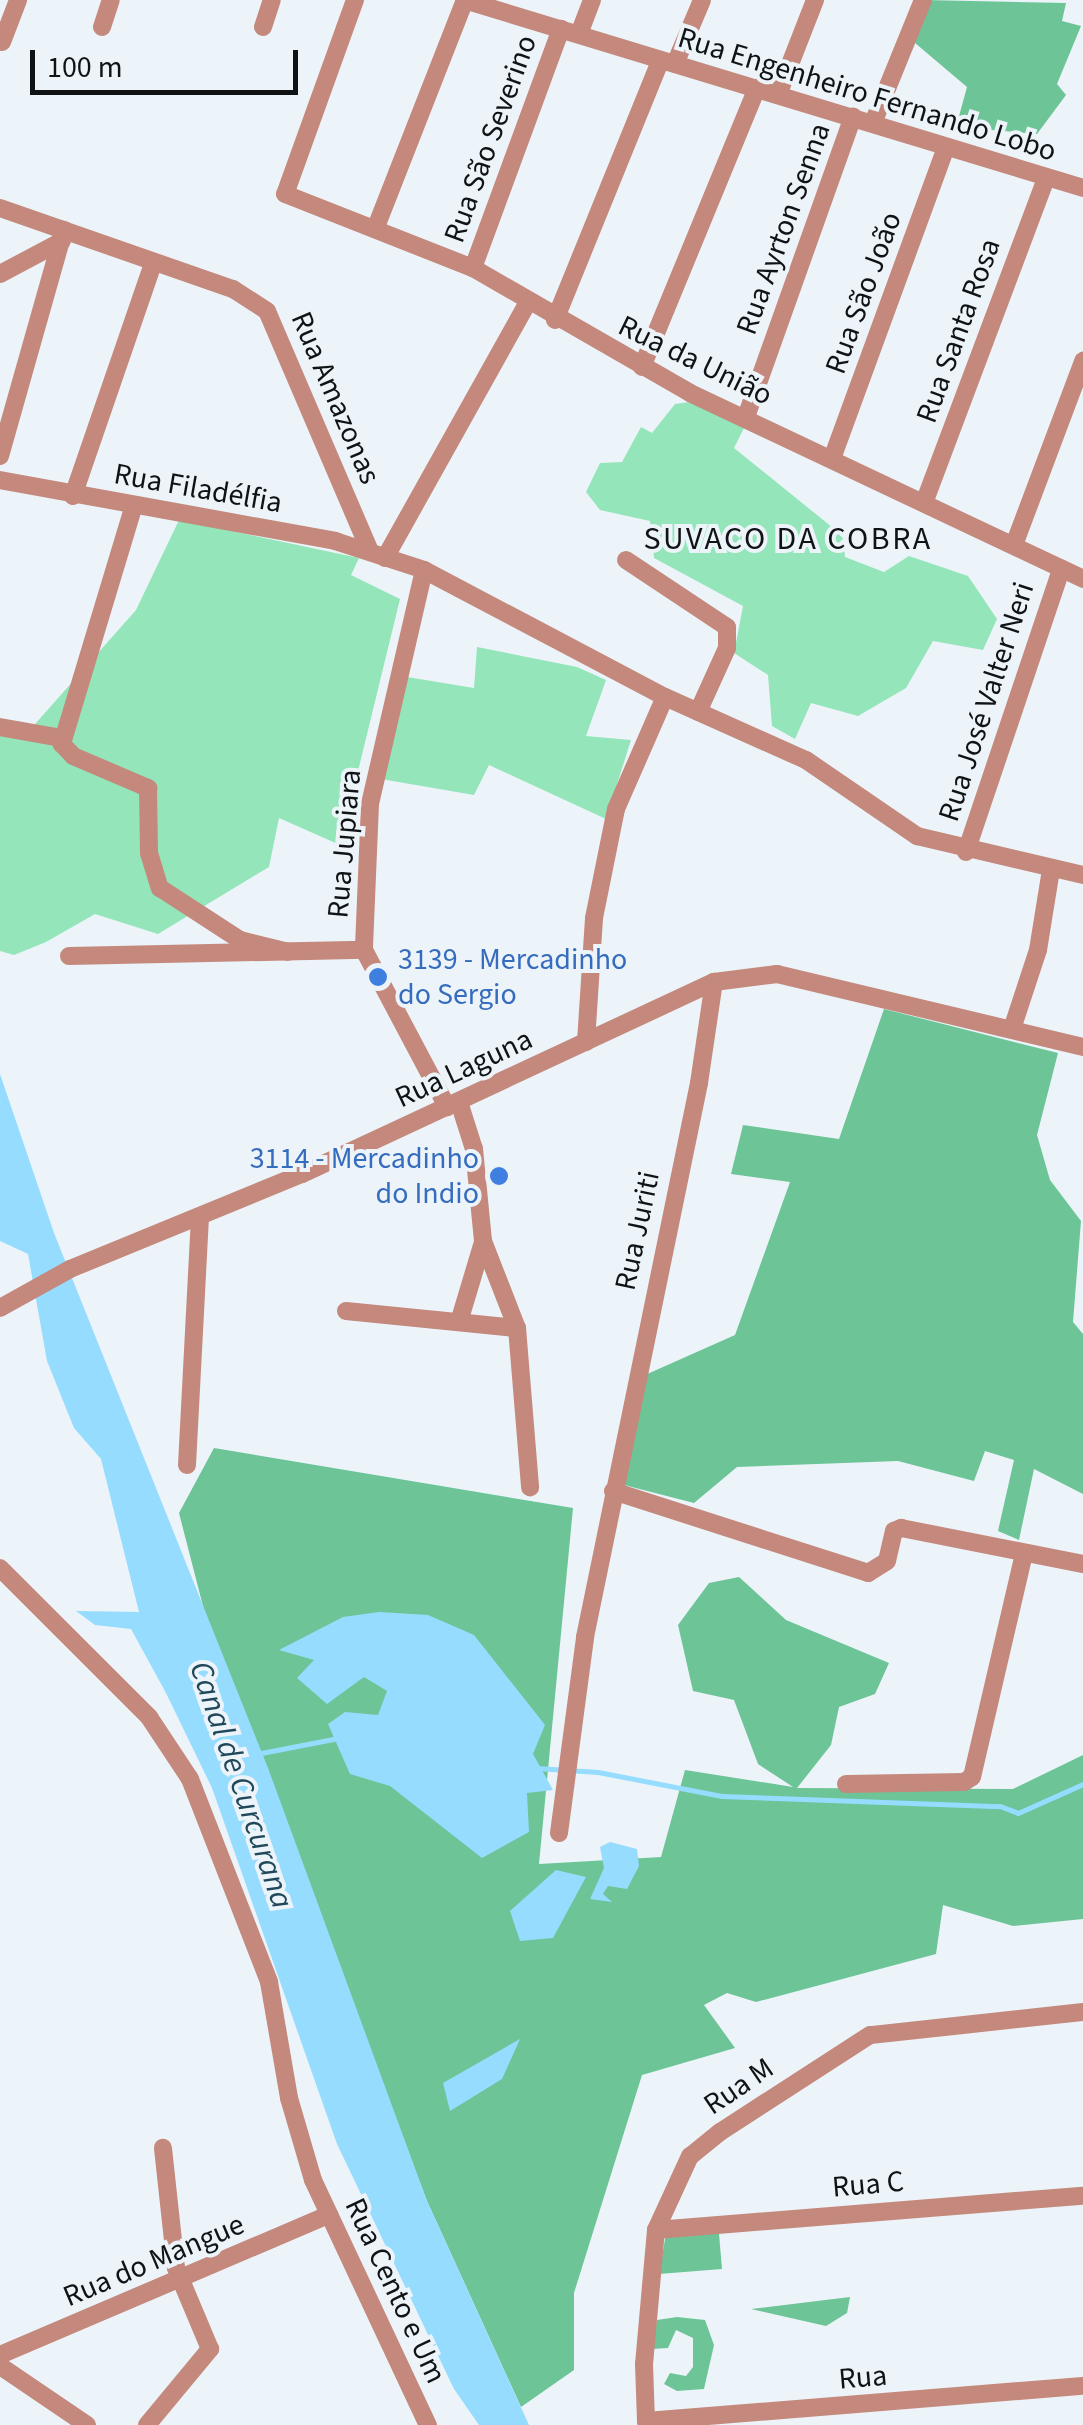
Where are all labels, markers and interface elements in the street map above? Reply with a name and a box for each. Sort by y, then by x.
street label: Rua Engenheiro Fernando Lobo [674,20,1060,170]
scale bar [35,30,302,92]
street label: Rua São Severino [437,30,545,248]
text: 100 m [47,46,123,89]
street label: Rua Ayrton Senna [729,118,839,340]
street label: Rua São João [818,207,910,379]
street label: Rua Santa Rosa [909,234,1009,428]
street label: Rua Amazonas [283,306,387,490]
street label: Rua da União [612,308,778,414]
street label: Rua Filadélfia [111,457,285,521]
district label: SUVACO DA COBRA [643,520,933,558]
street label: Rua José Valter Neri [931,578,1043,826]
street label: Rua Jupiara [321,768,369,920]
place label: 3139 - Mercadinho do Sergio [398,942,627,1012]
marker: 3139 - Mercadinho do Sergio [367,966,389,988]
street label: Rua Laguna [390,1022,538,1116]
place label: 3114 - Mercadinho do Indio [250,1141,479,1212]
marker: 3114 - Mercadinho do Indio [488,1165,510,1187]
street label: Rua Juriti [608,1168,668,1294]
water label: Canal de Curcurana [181,1656,301,1914]
street label: Rua M [697,2051,781,2123]
street label: Rua C [831,2164,905,2206]
street label: Rua Cento e Um [336,2193,454,2389]
street label: Rua do Mangue [58,2207,250,2315]
street label: Rua [837,2358,889,2398]

